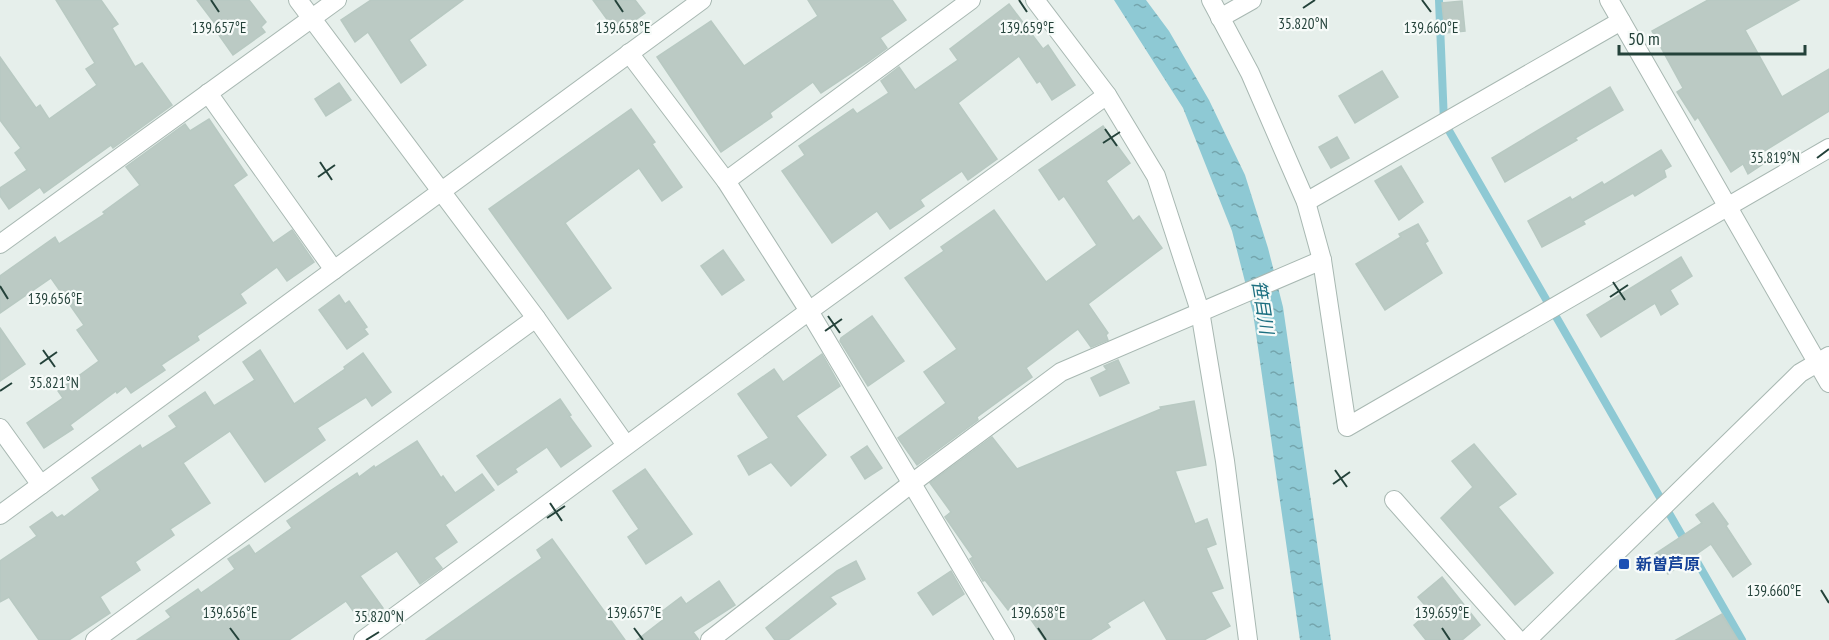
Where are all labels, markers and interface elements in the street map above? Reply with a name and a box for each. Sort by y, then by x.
text: 35.820°N [1278,14,1328,33]
text: 139.657°E [192,18,246,37]
text: 139.658°E [596,18,650,37]
text: 139.659°E [1000,18,1054,37]
text: 139.660°E [1404,18,1458,37]
scale bar [1619,18,1805,56]
text: 50 m [1628,27,1660,50]
text: 35.819°N [1750,148,1800,167]
water label: 笹目川 [1247,279,1279,337]
text: 139.656°E [28,289,82,308]
text: 35.821°N [29,373,79,392]
place label: 新曽芦原 [1636,554,1700,574]
marker: 新曽芦原 [1617,557,1631,571]
text: 139.660°E [1747,581,1801,600]
text: 139.656°E [203,603,257,622]
text: 139.657°E [607,603,661,622]
text: 139.658°E [1011,603,1065,622]
text: 139.659°E [1415,603,1469,622]
text: 35.820°N [354,607,404,626]

